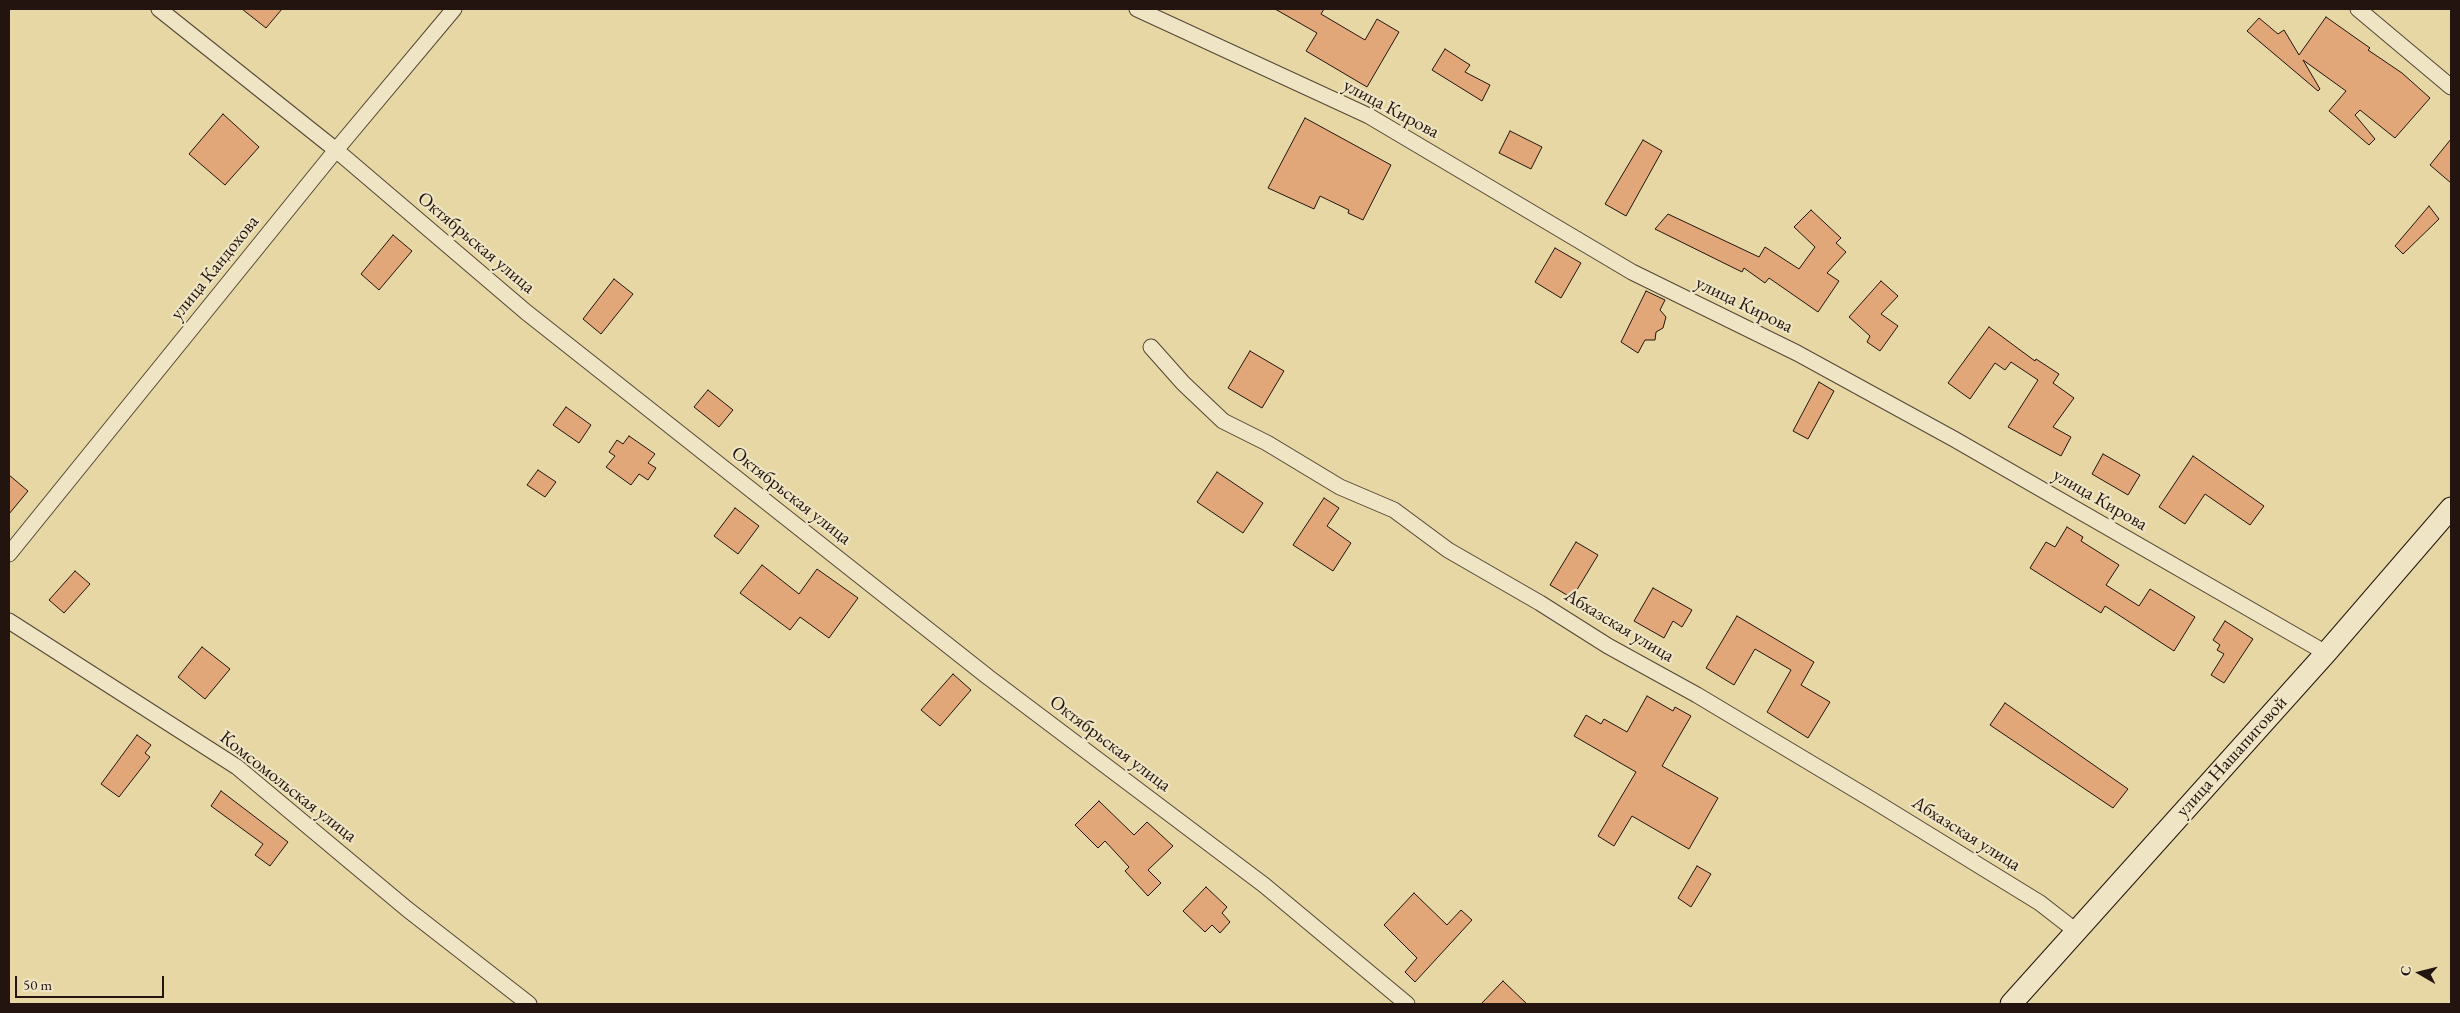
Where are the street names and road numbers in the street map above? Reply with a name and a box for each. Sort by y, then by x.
street label: улица Кирова [1339,74,1443,144]
street label: Октябрьская улица [413,187,539,299]
street label: улица Кандохова [166,211,264,325]
street label: улица Кирова [1692,272,1796,338]
street label: Октябрьская улица [726,442,856,550]
street label: улица Кирова [2049,464,2151,536]
street label: Абхазская улица [1560,584,1678,668]
street label: Октябрьская улица [1045,691,1175,797]
street label: улица Нашапиговой [2172,692,2292,822]
street label: Комсомольская улица [215,726,361,848]
street label: Абхазская улица [1907,791,2025,877]

